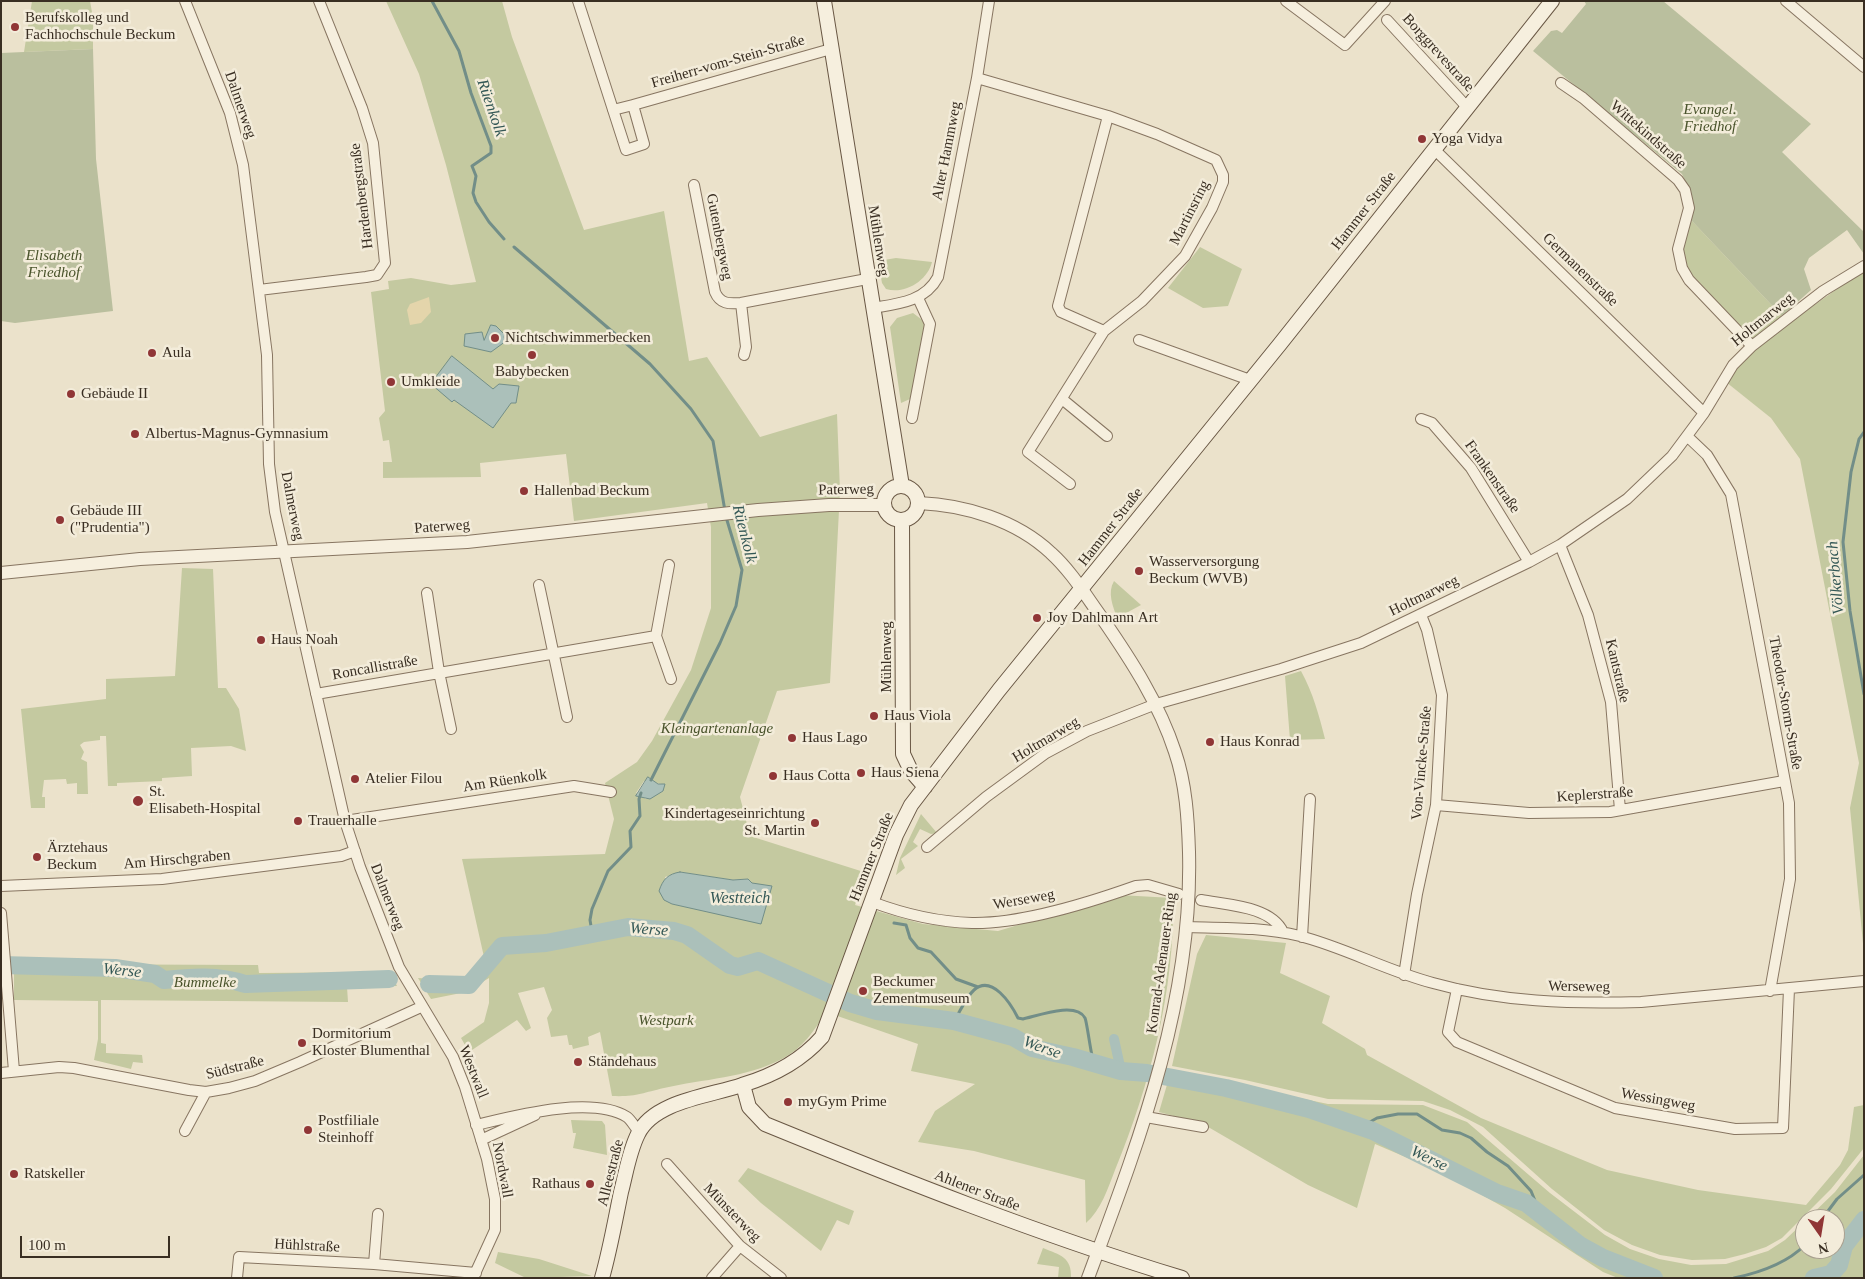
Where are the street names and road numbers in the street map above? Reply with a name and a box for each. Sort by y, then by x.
street label: Borggrevestraße [1398,10,1478,96]
street label: Freiherr-vom-Stein-Straße [649,31,807,93]
street label: Dalmerweg [220,69,260,141]
street label: Wittekindstraße [1606,97,1690,173]
street label: Alter Hammweg [929,100,965,202]
street label: Hardenbergstraße [347,142,377,250]
street label: Hammer Straße [1328,168,1400,254]
street label: Martinsring [1166,177,1214,249]
street label: Gutenbergweg [702,192,736,282]
street label: Mühlenweg [864,204,892,278]
street label: Germanenstraße [1538,229,1622,311]
street label: Holtmarweg [1728,289,1798,351]
street label: Frankenstraße [1460,437,1524,517]
street label: Dalmerweg [276,470,308,542]
street label: Paterweg [818,481,874,499]
street label: Hammer Straße [1075,484,1147,570]
street label: Paterweg [414,516,470,538]
street label: Holtmarweg [1386,571,1462,621]
street label: Mühlenweg [878,621,896,693]
street label: Theodor-Storm-Straße [1764,635,1806,771]
street label: Kantstraße [1601,637,1633,705]
street label: Roncallistraße [331,652,419,684]
street label: Von-Vincke-Straße [1408,705,1436,821]
street label: Holtmarweg [1009,713,1083,767]
street label: Am Rüenkolk [462,765,548,797]
street label: Keplerstraße [1556,783,1634,807]
street label: Hammer Straße [846,810,898,904]
street label: Am Hirschgraben [123,846,231,874]
street label: Dalmerweg [366,861,408,933]
street label: Werseweg [992,886,1056,914]
street label: Konrad-Adenauer-Ring [1143,891,1181,1035]
street label: Werseweg [1548,977,1610,997]
street label: Westwall [454,1043,492,1101]
street label: Südstraße [204,1052,266,1084]
street label: Wessingweg [1619,1085,1697,1115]
street label: Alleestraße [594,1138,628,1208]
street label: Nordwall [488,1140,516,1200]
street label: Ahlener Straße [932,1166,1022,1216]
street label: Münsterweg [699,1180,765,1246]
street label: Hühlstraße [274,1235,340,1257]

